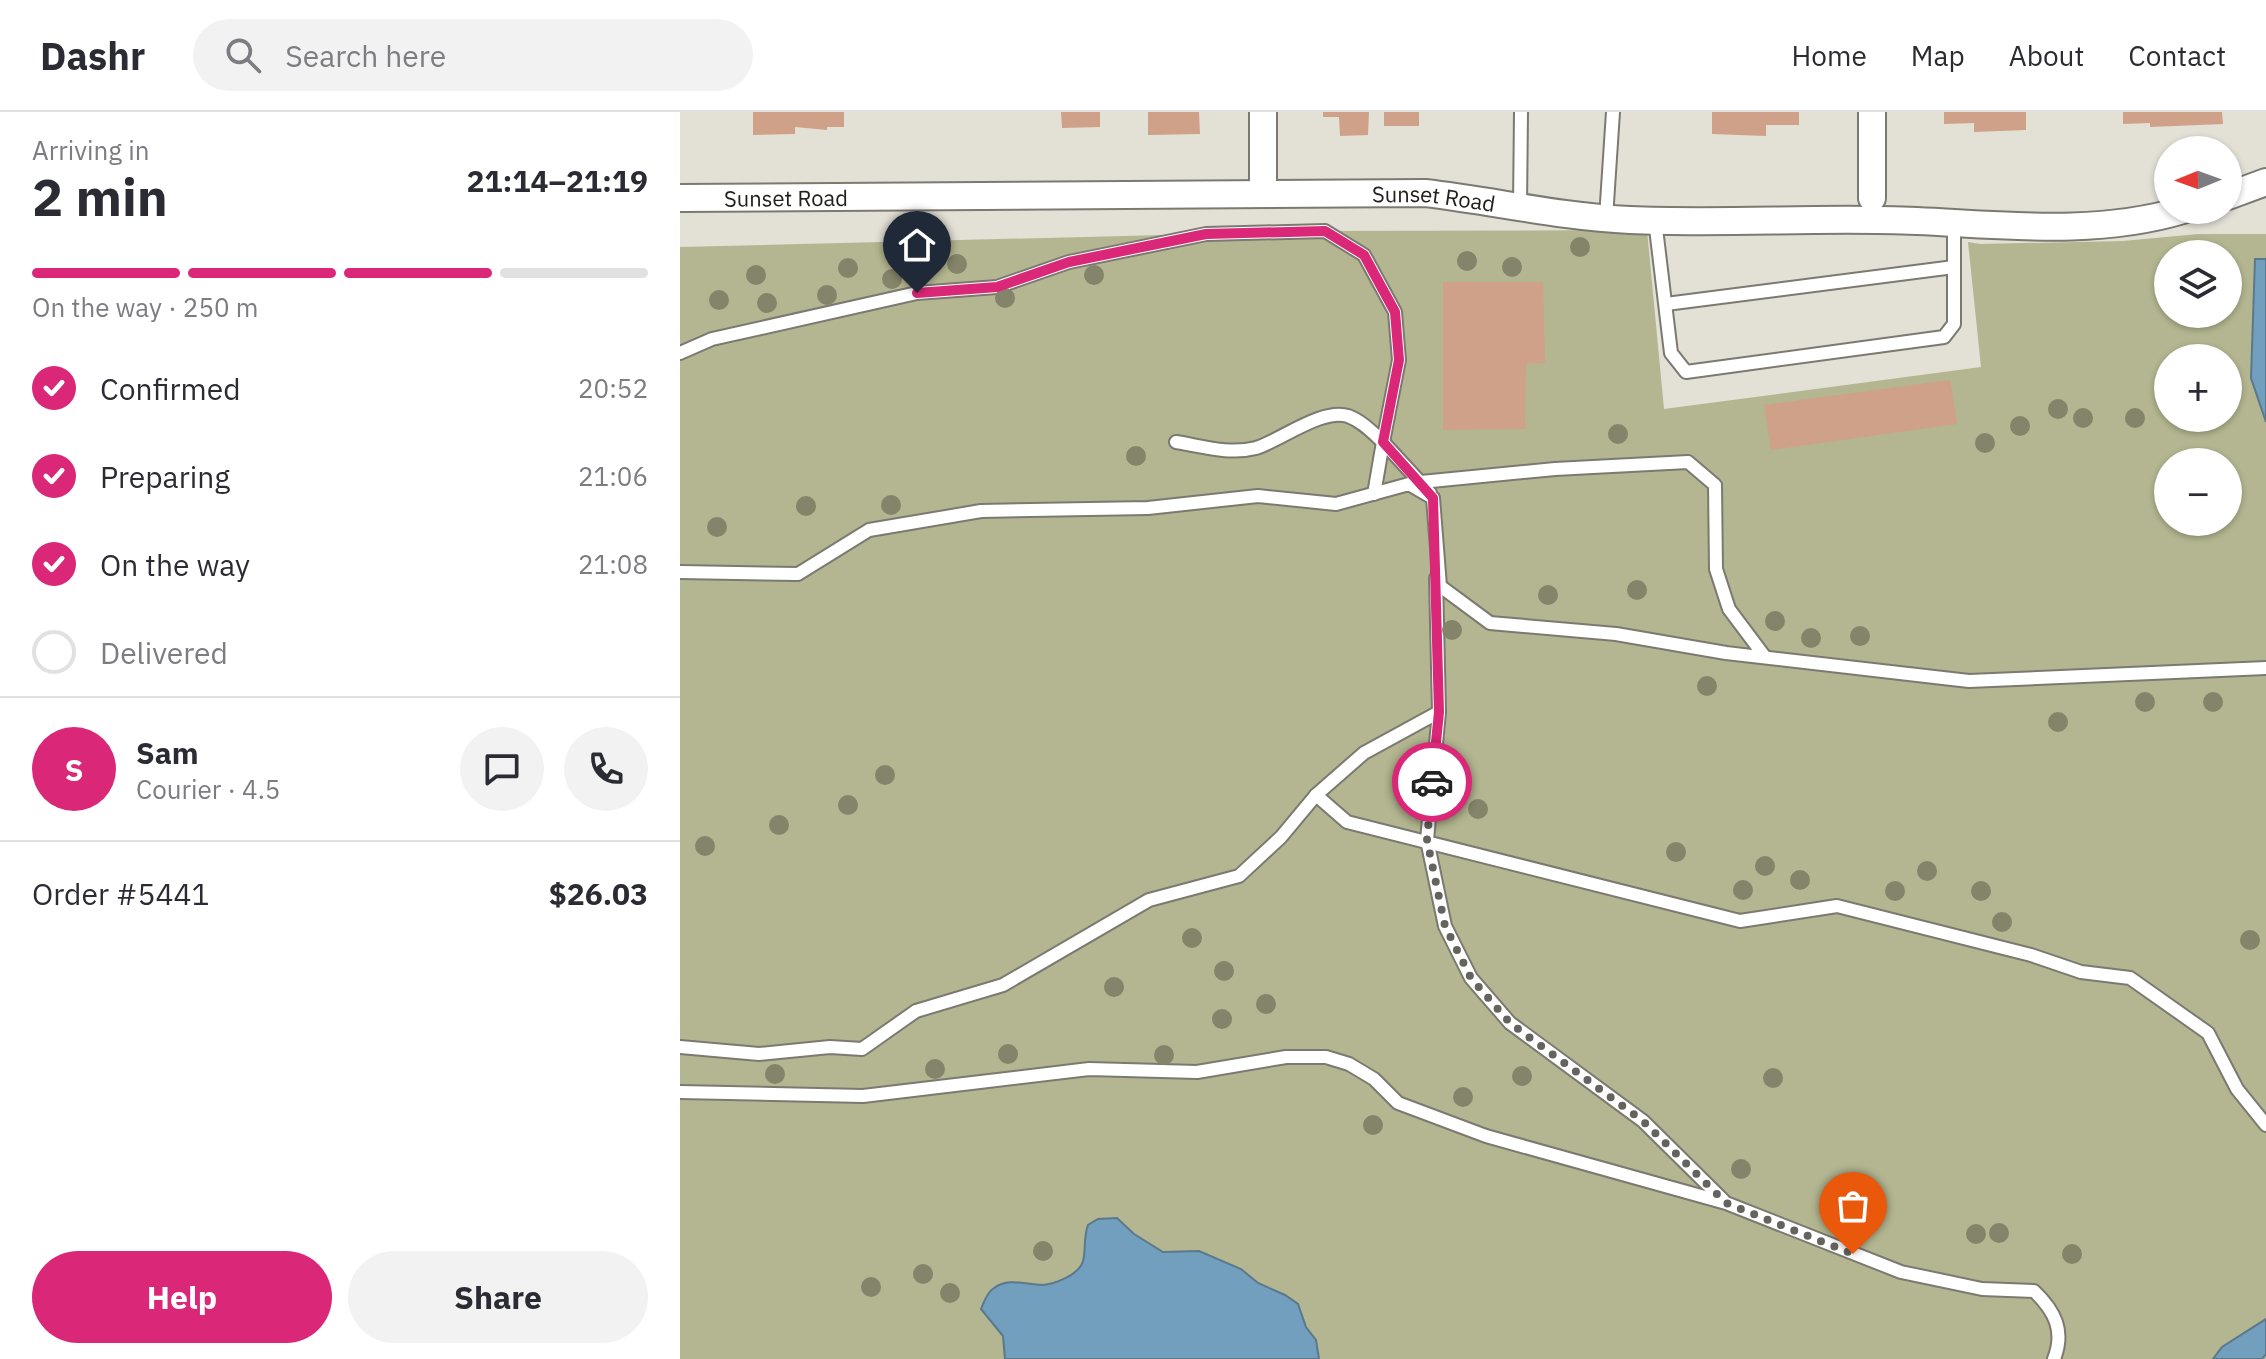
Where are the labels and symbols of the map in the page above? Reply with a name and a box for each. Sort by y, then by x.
north arrow [2154,136,2242,224]
street label: Sunset Road [1372,178,1498,218]
street label: Sunset Road [724,182,848,212]
pin [883,211,951,293]
courier [1392,742,1472,822]
pin [1819,1172,1887,1254]

